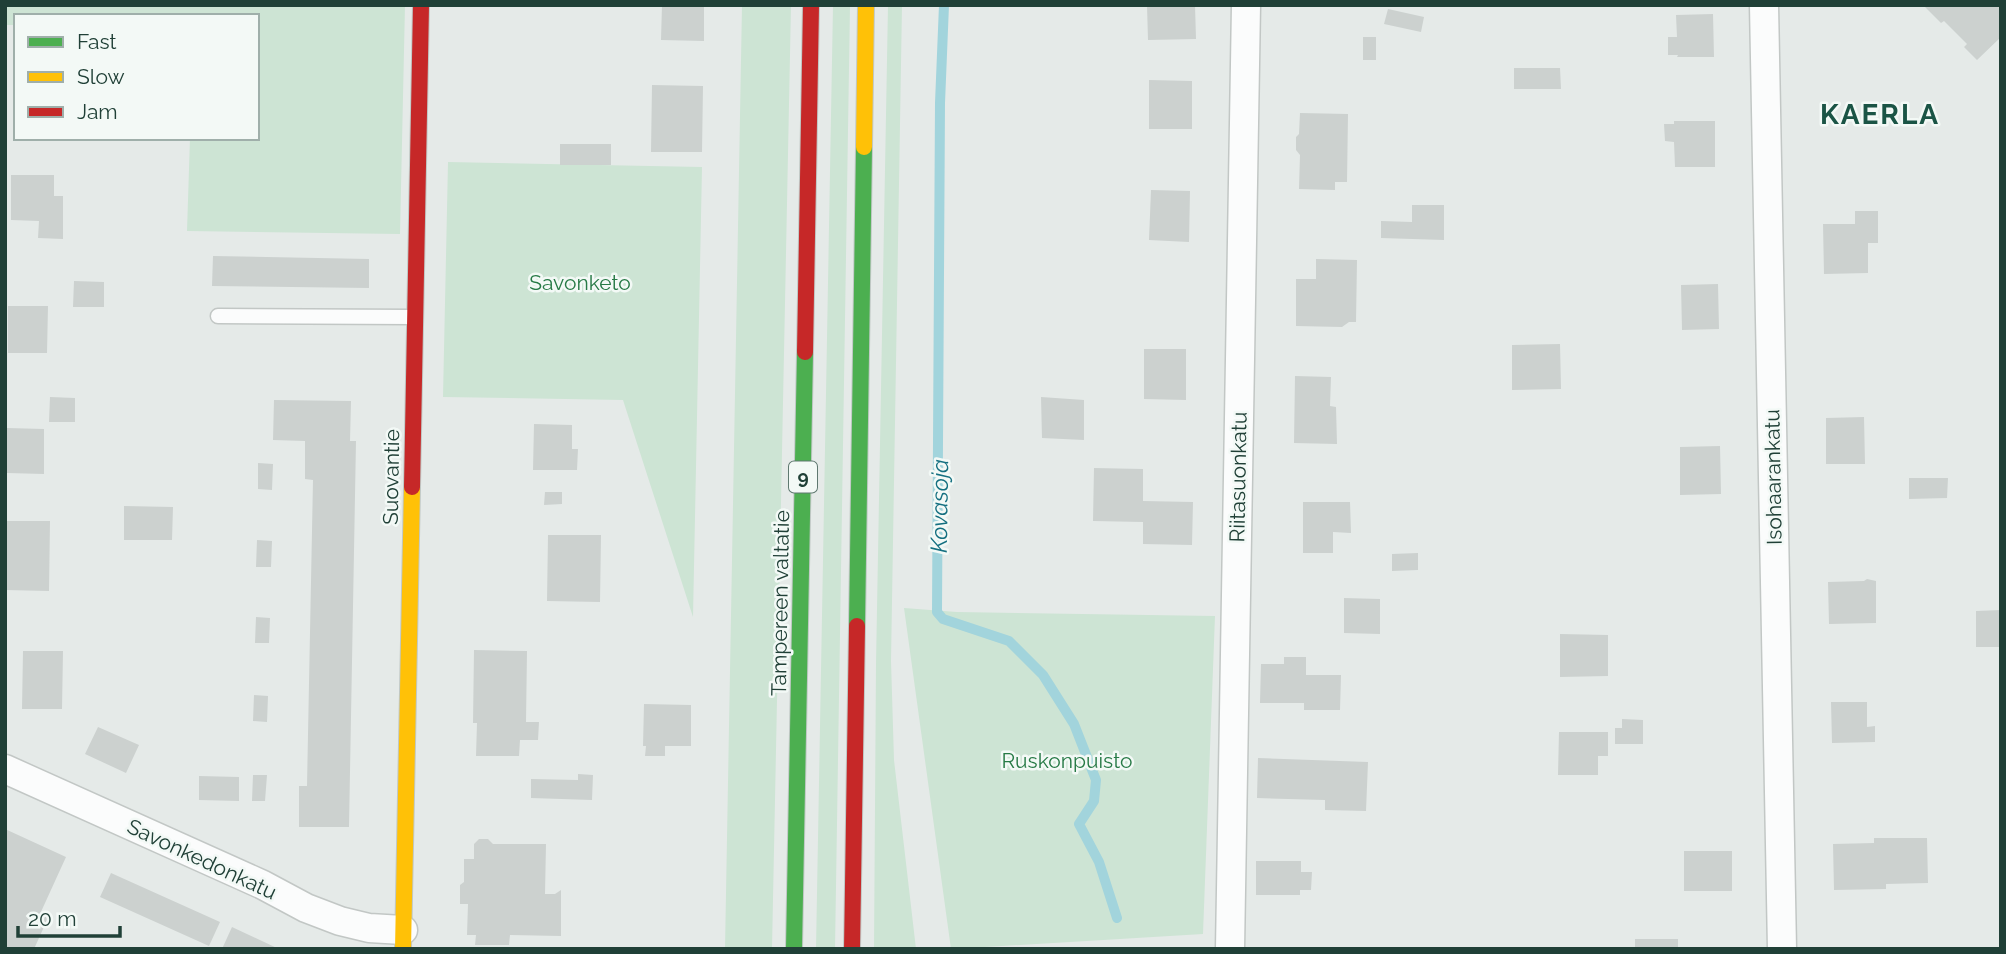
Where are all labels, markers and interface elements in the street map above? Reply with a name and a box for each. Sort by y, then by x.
legend [14,14,259,140]
text: Fast [77,29,117,54]
text: Slow [77,64,125,89]
district label: KAERLA [1820,98,1940,131]
text: Jam [77,99,118,124]
park label: Savonketo [529,270,631,295]
street label: Isohaarankatu [1759,409,1787,545]
street label: Riitasuonkatu [1224,412,1252,542]
street label: Suovantie [378,429,404,525]
water label: Kovasoja [925,459,953,553]
road number: 9 [789,462,817,492]
street label: Tampereen valtatie [766,510,794,696]
park label: Ruskonpuisto [1002,748,1132,773]
street label: Savonkedonkatu [123,813,281,905]
scale bar [18,894,119,938]
text: 20 m [28,906,76,931]

